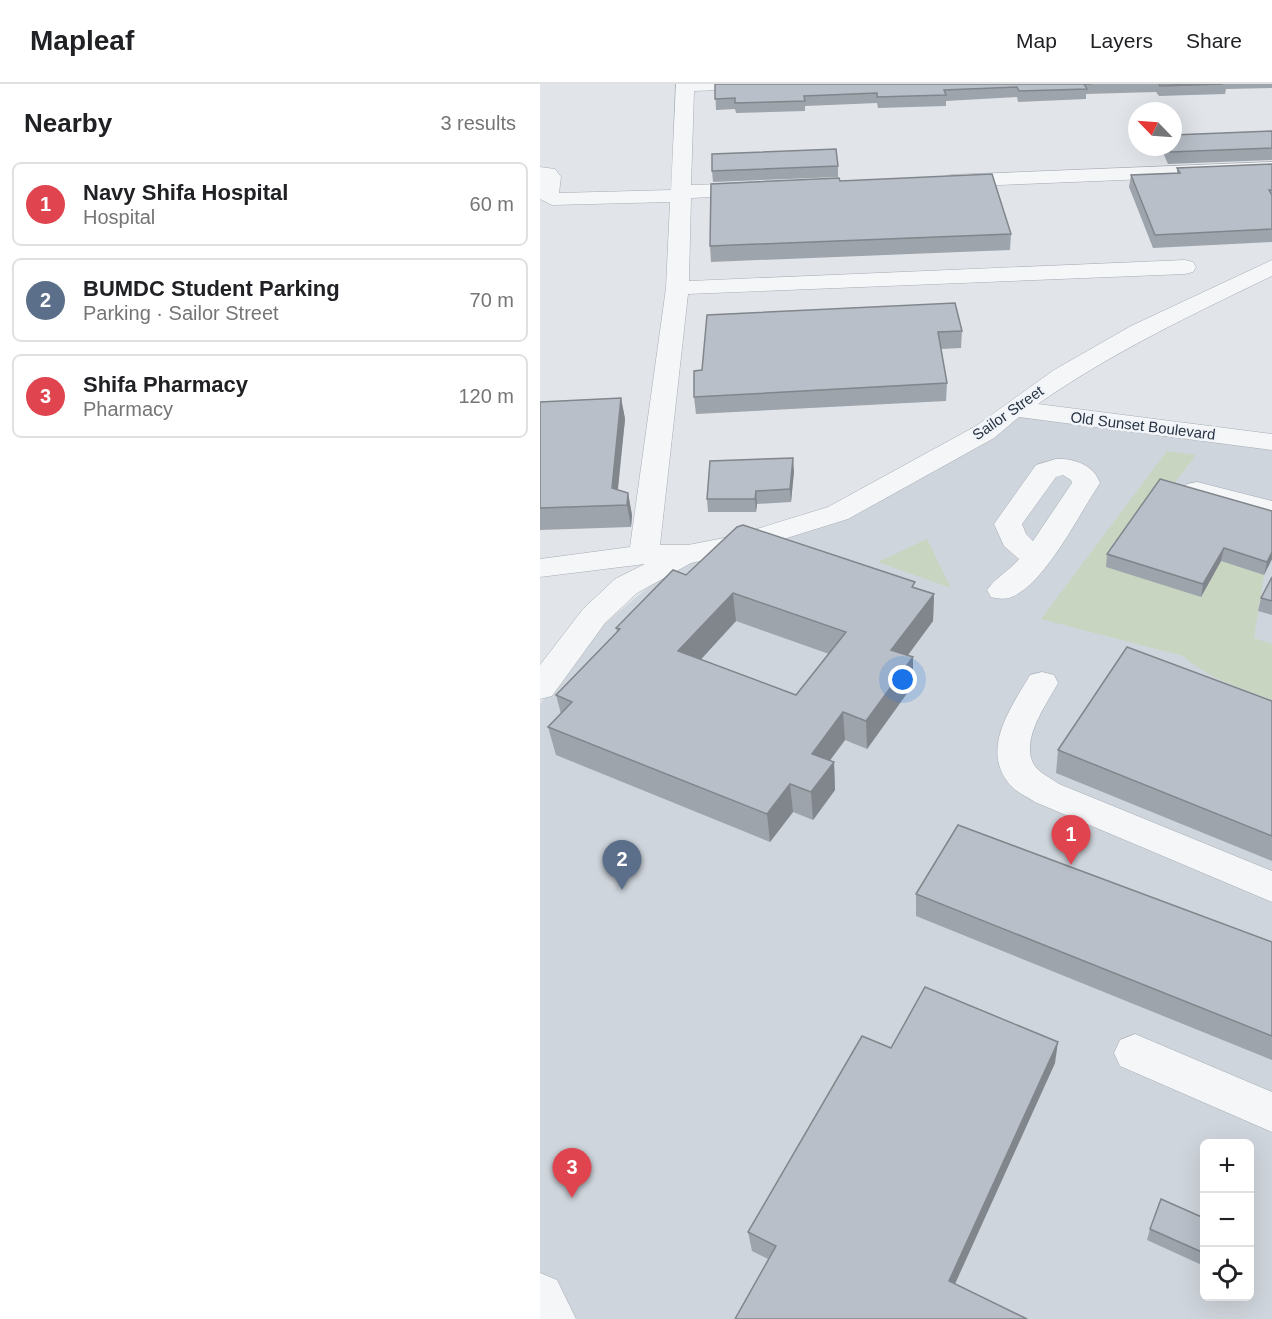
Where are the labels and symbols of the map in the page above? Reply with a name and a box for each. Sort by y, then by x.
north arrow [1128,102,1182,156]
street label: Sailor Street [969,381,1047,443]
street label: Old Sunset Boulevard [1070,408,1217,443]
your location [888,665,917,694]
pin: 1 [1052,816,1090,865]
pin: 2 [602,840,641,890]
pin: 3 [552,1148,591,1198]

